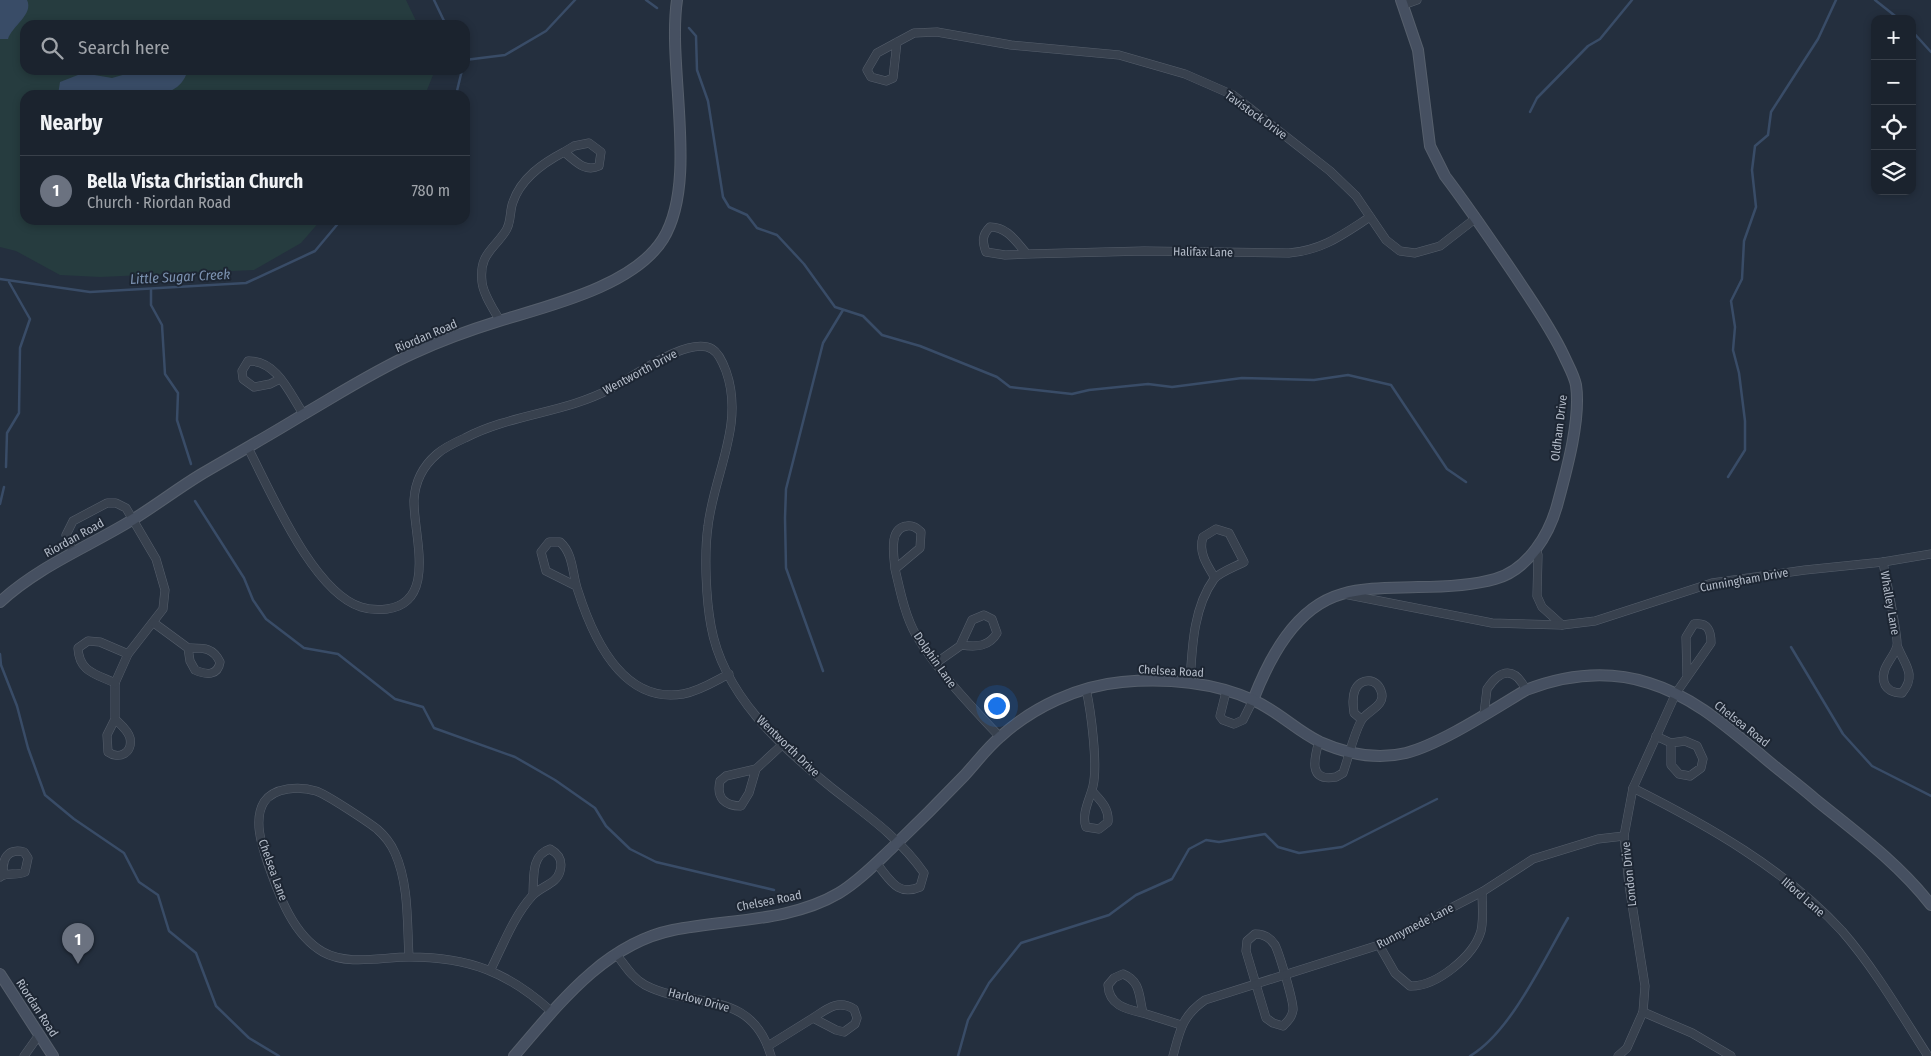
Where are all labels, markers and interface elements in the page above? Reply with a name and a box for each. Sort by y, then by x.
map controls [1871,15,1916,195]
button: + [1871,15,1916,60]
search box [20,20,470,75]
icon: search [38,34,66,62]
text: Search here [78,36,170,59]
button: − [1871,60,1916,105]
street label: Tavistock Drive [1222,88,1290,142]
button: locate [1871,105,1916,150]
text: Nearby [40,110,102,136]
button: layers [1871,150,1916,195]
text: Bella Vista Christian Church [87,170,303,193]
text: 1 [53,181,59,200]
text: 780 m [411,181,450,200]
text: Church · Riordan Road [87,193,231,212]
street label: Halifax Lane [1173,244,1233,260]
water label: Little Sugar Creek [129,266,231,288]
street label: Riordan Road [393,317,459,355]
street label: Wentworth Drive [601,347,679,397]
street label: Oldham Drive [1548,394,1570,462]
street label: Riordan Road [42,516,106,560]
street label: Cunningham Drive [1699,565,1789,595]
street label: Whalley Lane [1877,570,1903,636]
street label: Dolphin Lane [911,629,959,691]
street label: Chelsea Road [1138,662,1204,680]
your location [984,693,1010,719]
street label: Chelsea Road [1712,698,1772,750]
street label: Wentworth Drive [754,713,822,780]
street label: Chelsea Lane [255,837,291,903]
street label: London Drive [1619,841,1639,907]
street label: Ilford Lane [1779,874,1828,920]
street label: Chelsea Road [735,888,803,914]
street label: Runnymede Lane [1374,901,1456,951]
pin: 1 [62,923,94,964]
street label: Riordan Road [13,976,61,1040]
street label: Harlow Drive [667,985,731,1015]

